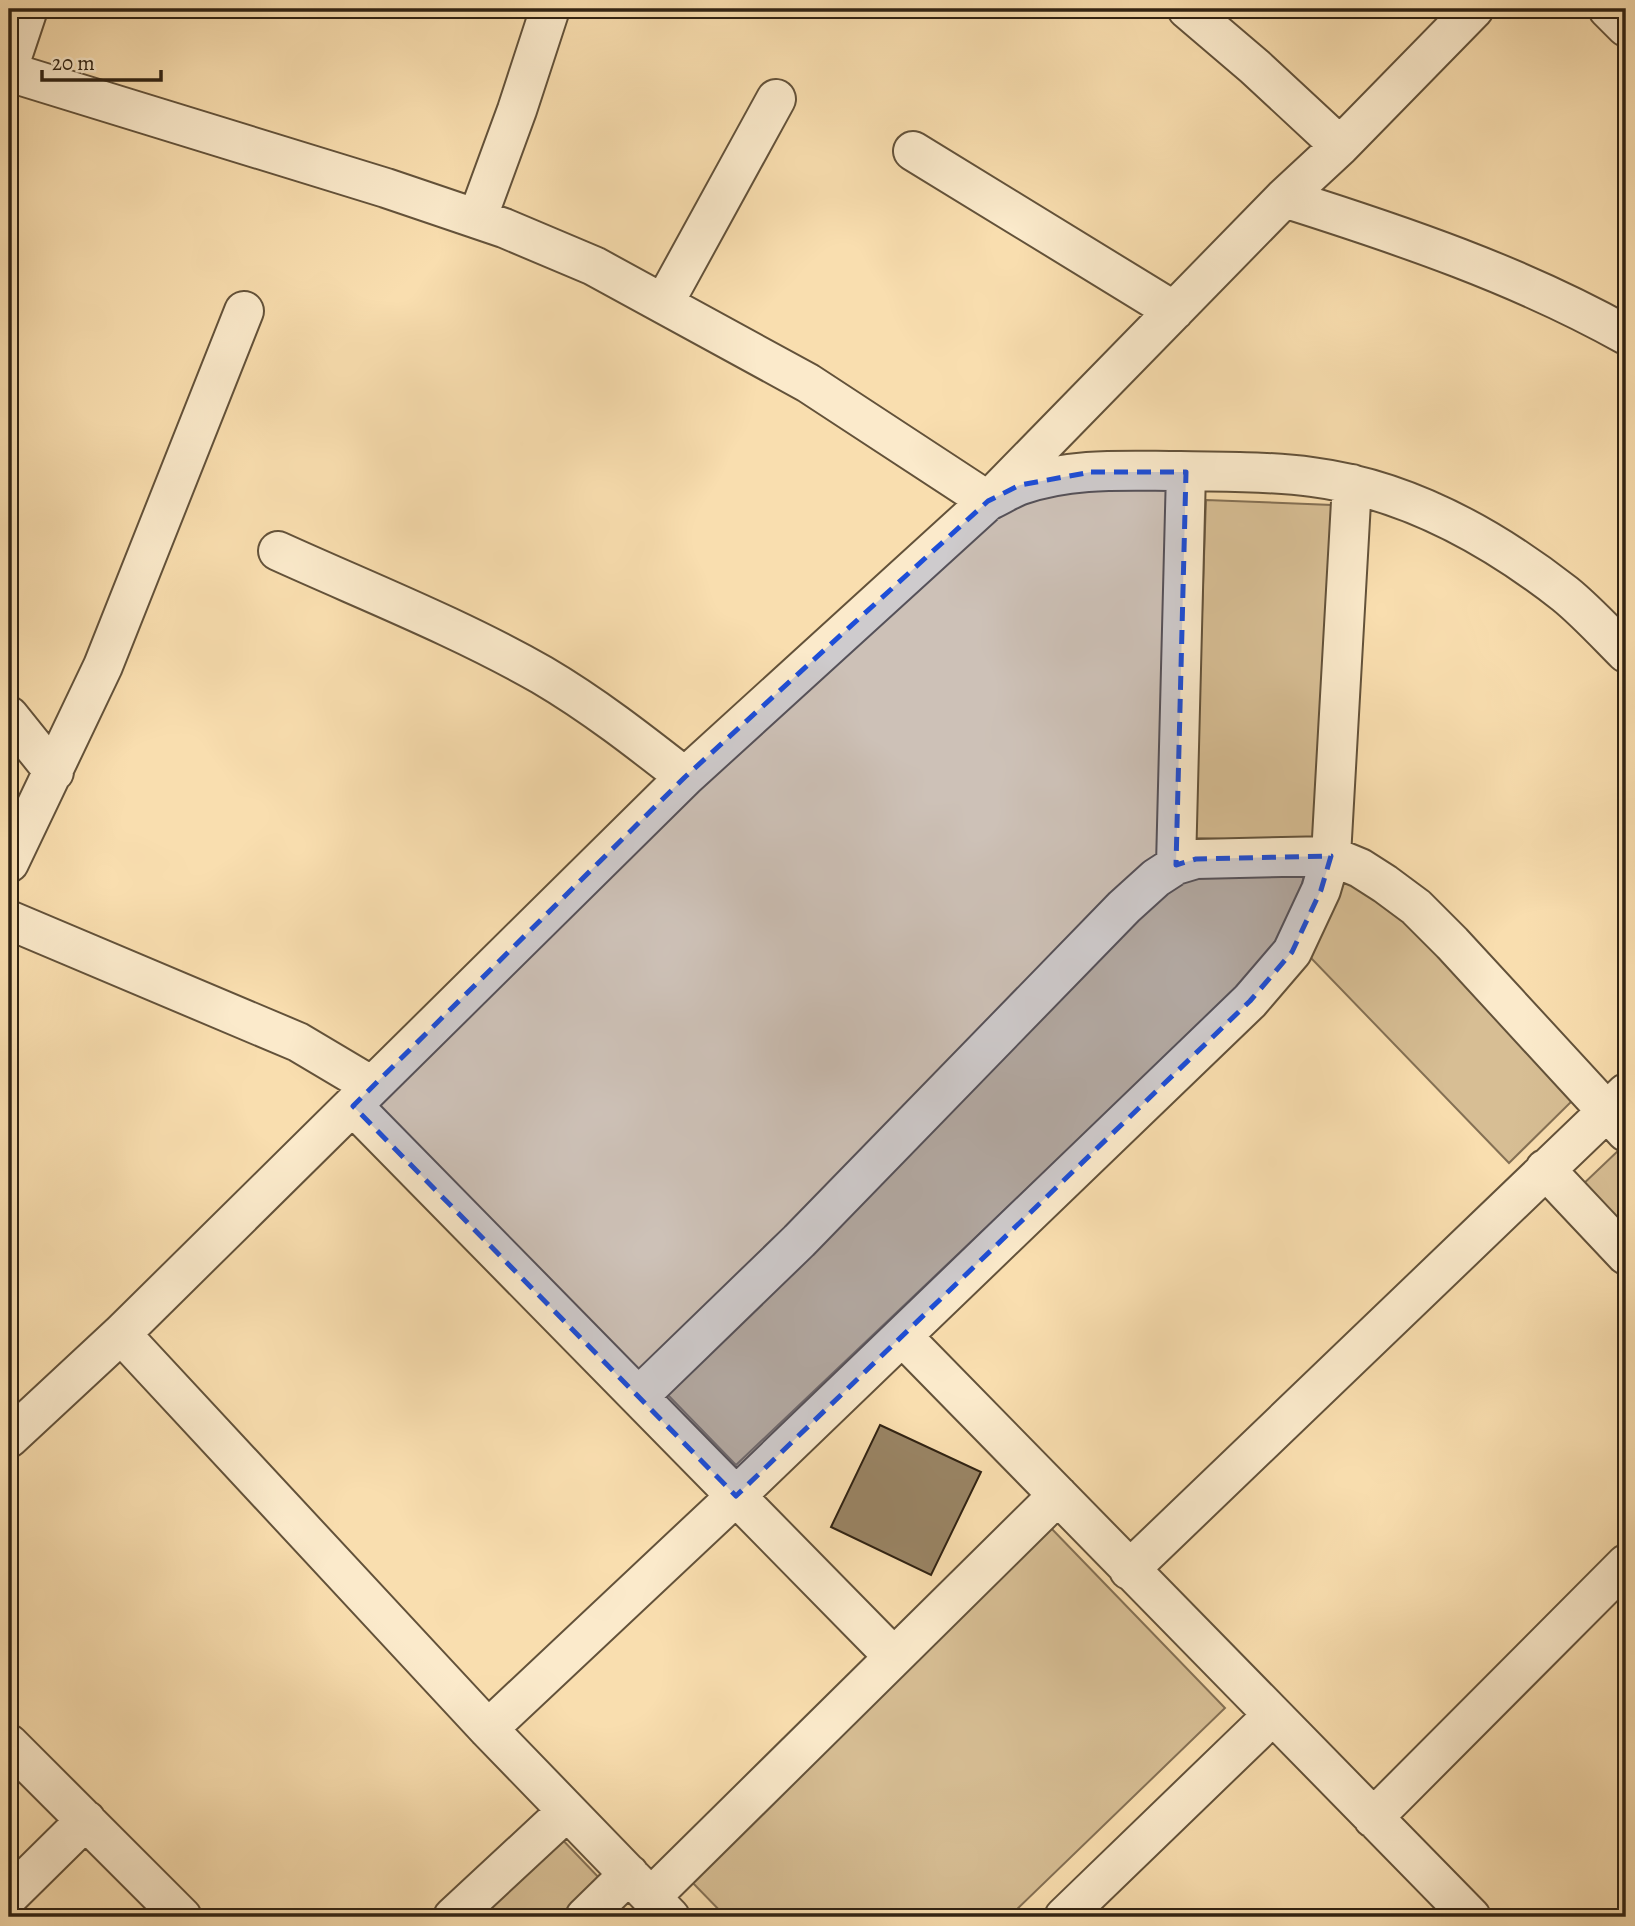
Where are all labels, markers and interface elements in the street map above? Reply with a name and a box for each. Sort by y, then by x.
scale bar [42,38,161,82]
text: 20 m [52,49,95,77]

